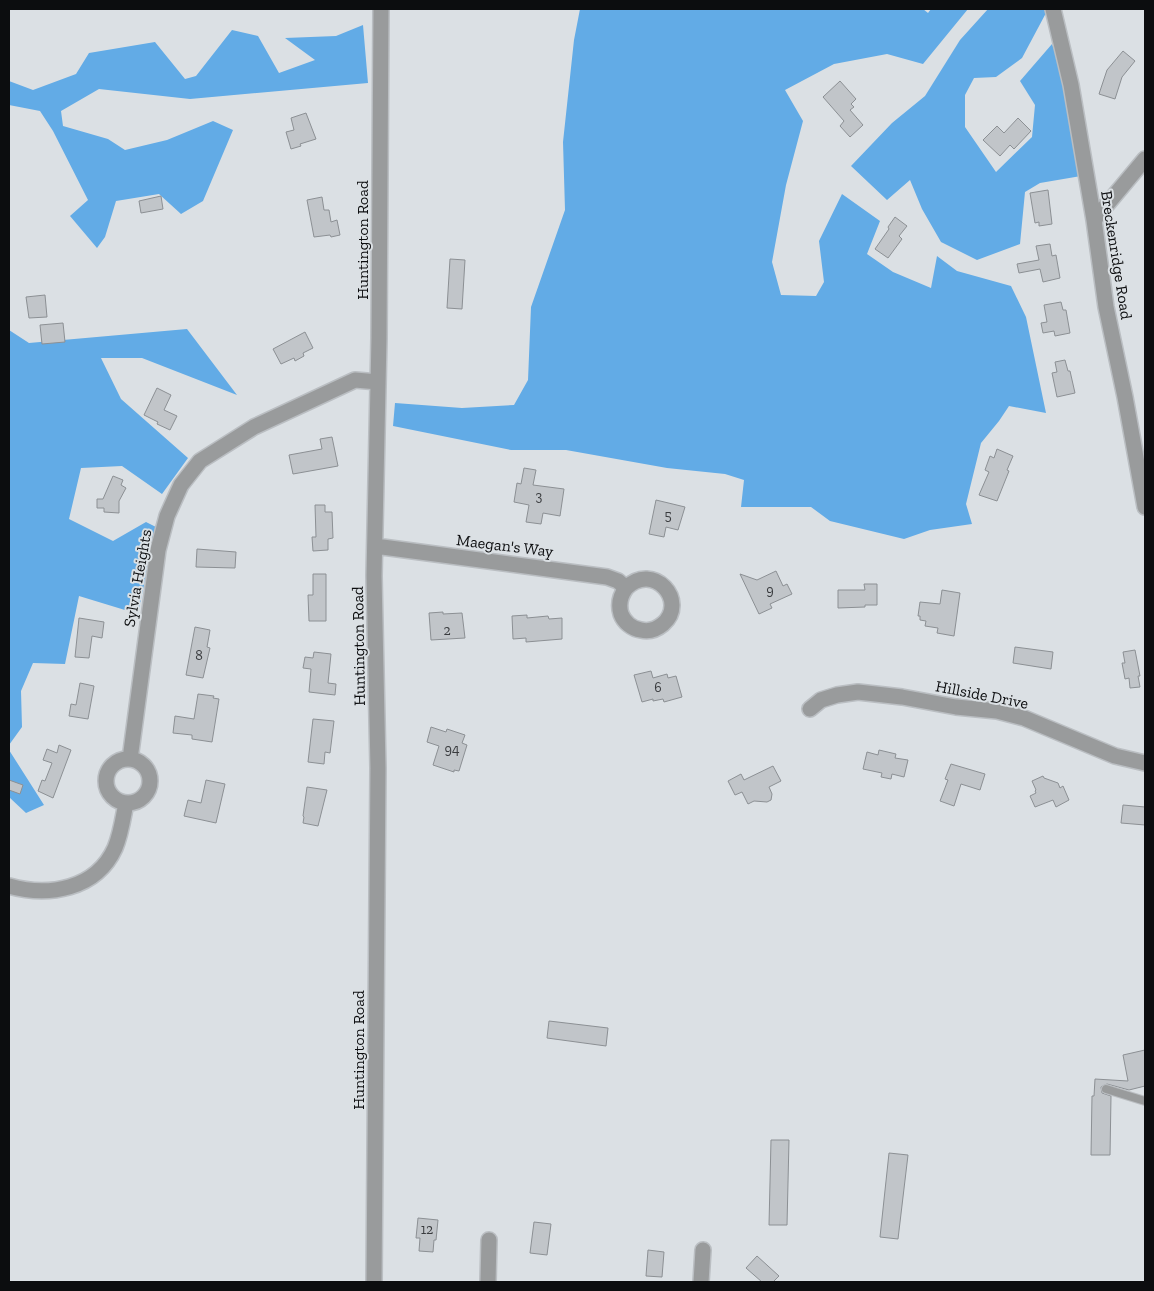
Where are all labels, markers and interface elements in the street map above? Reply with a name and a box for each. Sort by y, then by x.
street label: Huntington Road [353,180,372,300]
street label: Breckenridge Road [1097,189,1136,321]
house number: 3 [536,488,543,505]
house number: 5 [664,507,672,524]
street label: Sylvia Heights [120,528,155,628]
street label: Maegan's Way [455,530,555,561]
house number: 9 [766,582,774,599]
street label: Huntington Road [348,586,369,706]
house number: 2 [443,622,451,639]
house number: 8 [195,647,203,664]
street label: Hillside Drive [934,676,1030,713]
house number: 6 [654,679,662,696]
house number: 94 [445,741,460,758]
street label: Huntington Road [349,990,368,1110]
house number: 12 [421,1221,433,1238]

